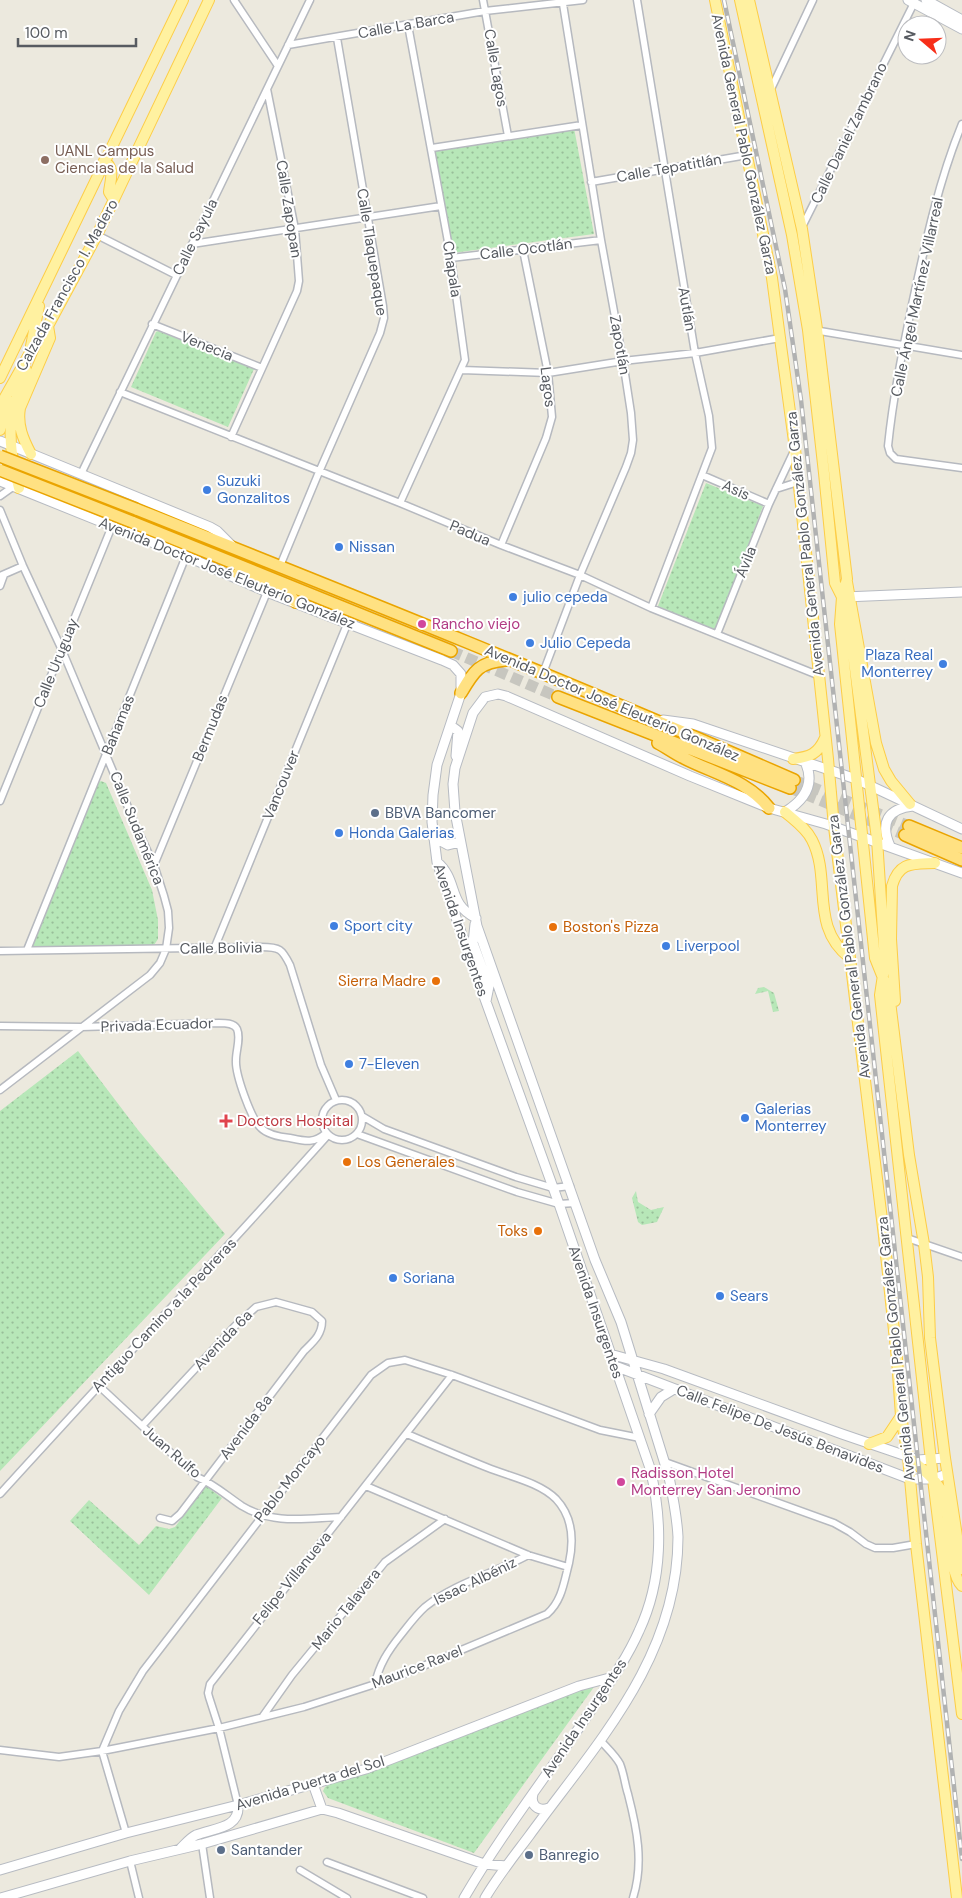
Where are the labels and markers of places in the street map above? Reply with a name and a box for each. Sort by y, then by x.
place label: UANL Campus Ciencias de la Salud [55,141,194,178]
marker: UANL Campus Ciencias de la Salud [39,154,51,166]
place label: Suzuki Gonzalitos [217,471,290,508]
marker: Suzuki Gonzalitos [201,484,213,496]
place label: Nissan [349,537,395,557]
marker: Nissan [333,541,345,553]
place label: julio cepeda [522,587,608,607]
marker: julio cepeda [507,591,519,603]
place label: Rancho viejo [432,614,520,634]
marker: Rancho viejo [416,618,428,630]
place label: Julio Cepeda [540,633,631,653]
marker: Julio Cepeda [524,637,536,649]
place label: Plaza Real Monterrey [861,645,934,682]
marker: Plaza Real Monterrey [937,658,949,670]
place label: BBVA Bancomer [385,803,496,823]
marker: BBVA Bancomer [369,807,381,819]
place label: Honda Galerias [349,823,455,843]
marker: Honda Galerias [333,827,345,839]
place label: Sport city [344,916,413,936]
place label: Boston's Pizza [563,917,659,937]
marker: Sport city [328,920,340,932]
marker: Boston's Pizza [547,921,559,933]
place label: Liverpool [676,936,740,956]
marker: Liverpool [660,940,672,952]
place label: Sierra Madre [338,971,426,991]
marker: Sierra Madre [430,975,442,987]
place label: 7-Eleven [359,1054,419,1074]
marker: 7-Eleven [343,1058,355,1070]
place label: Galerias Monterrey [755,1099,827,1136]
place label: Doctors Hospital [237,1111,353,1131]
marker: Galerias Monterrey [739,1112,751,1124]
marker: Doctors Hospital [219,1114,233,1128]
place label: Los Generales [357,1152,455,1172]
marker: Los Generales [341,1156,353,1168]
place label: Toks [497,1221,528,1241]
marker: Toks [532,1225,544,1237]
place label: Soriana [403,1268,455,1288]
marker: Soriana [387,1272,399,1284]
place label: Sears [730,1286,768,1306]
marker: Sears [714,1290,726,1302]
place label: Radisson Hotel Monterrey San Jeronimo [631,1463,801,1500]
marker: Radisson Hotel Monterrey San Jeronimo [615,1476,627,1488]
place label: Santander [231,1840,303,1860]
marker: Santander [215,1844,227,1856]
place label: Banregio [539,1845,600,1865]
marker: Banregio [523,1849,535,1861]

